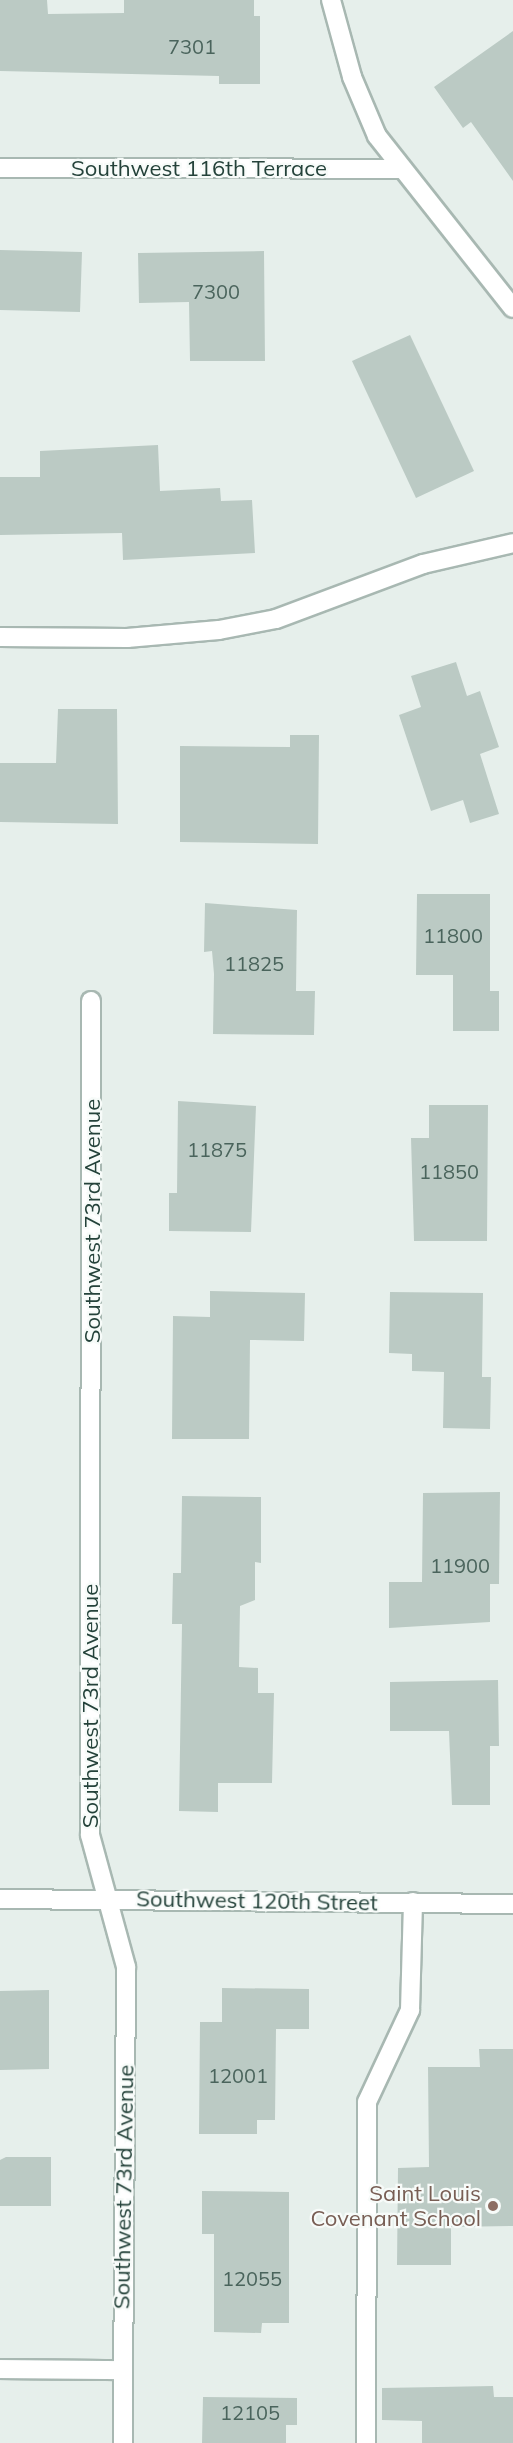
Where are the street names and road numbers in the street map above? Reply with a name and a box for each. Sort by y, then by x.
street label: Southwest 116th Terrace [71,156,327,182]
street label: Southwest 73rd Avenue [80,1099,106,1343]
street label: Southwest 73rd Avenue [78,1584,104,1828]
street label: Southwest 120th Street [136,1886,378,1916]
street label: Southwest 73rd Avenue [109,2065,139,2309]

